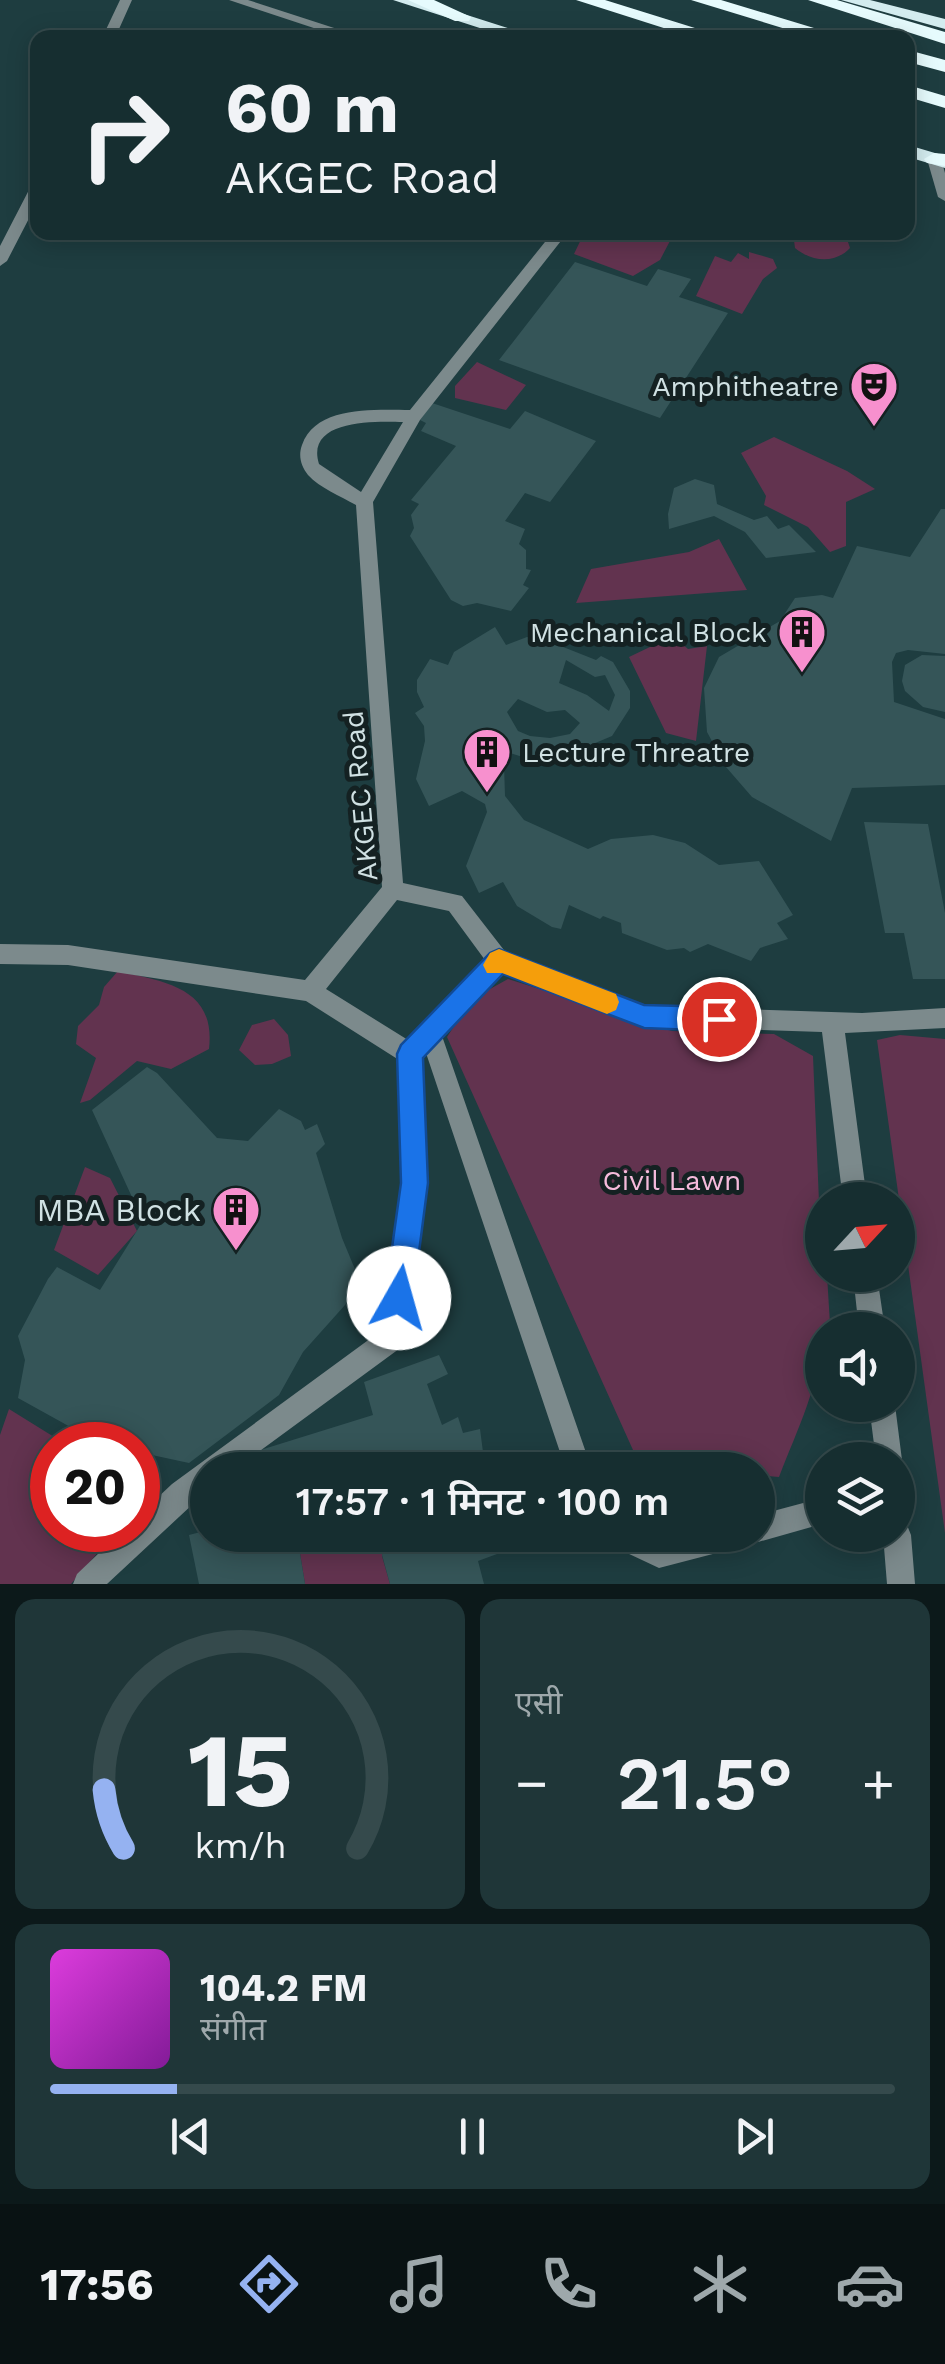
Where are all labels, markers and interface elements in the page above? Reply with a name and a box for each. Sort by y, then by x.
text: 60 m [225,67,399,149]
icon: right [60,70,190,200]
text: AKGEC Road [225,151,500,204]
theatre icon: Amphitheatre [848,360,900,428]
place label: Amphitheatre [652,370,839,403]
building icon: Mechanical Block [776,606,828,674]
place label: Mechanical Block [530,616,767,649]
street label: AKGEC Road [337,709,384,882]
building icon: Lecture Threatre [461,726,513,794]
place label: Lecture Threatre [522,736,750,769]
pin [677,977,762,1062]
icon: arrive [692,992,747,1047]
park label: Civil Lawn [603,1164,741,1197]
north arrow [805,1182,915,1292]
map controls [805,1182,915,1552]
building icon: MBA Block [210,1184,262,1252]
place label: MBA Block [36,1191,201,1229]
position arrow [347,1246,451,1350]
button: sound [805,1312,915,1422]
speed limit sign: 20 [30,1422,160,1552]
button: layers [805,1442,915,1552]
text: 17:57 · 1 मिनट · 100 m [296,1480,669,1524]
text: एसी [515,1684,563,1722]
text: 15 [187,1709,293,1831]
text: 21.5° [617,1739,793,1827]
text: − [515,1751,548,1815]
text: + [862,1751,895,1815]
text: km/h [194,1825,286,1867]
text: 104.2 FM [200,1966,368,2010]
text: संगीत [200,2010,266,2048]
icon: previous [163,2109,218,2164]
icon: pause [445,2109,500,2164]
icon: next [727,2109,782,2164]
icon: directions [234,2249,304,2319]
icon: music [384,2249,454,2319]
icon: phone [534,2249,604,2319]
icon: climate [685,2249,755,2319]
icon: car [835,2249,905,2319]
text: 17:56 [40,2258,154,2311]

